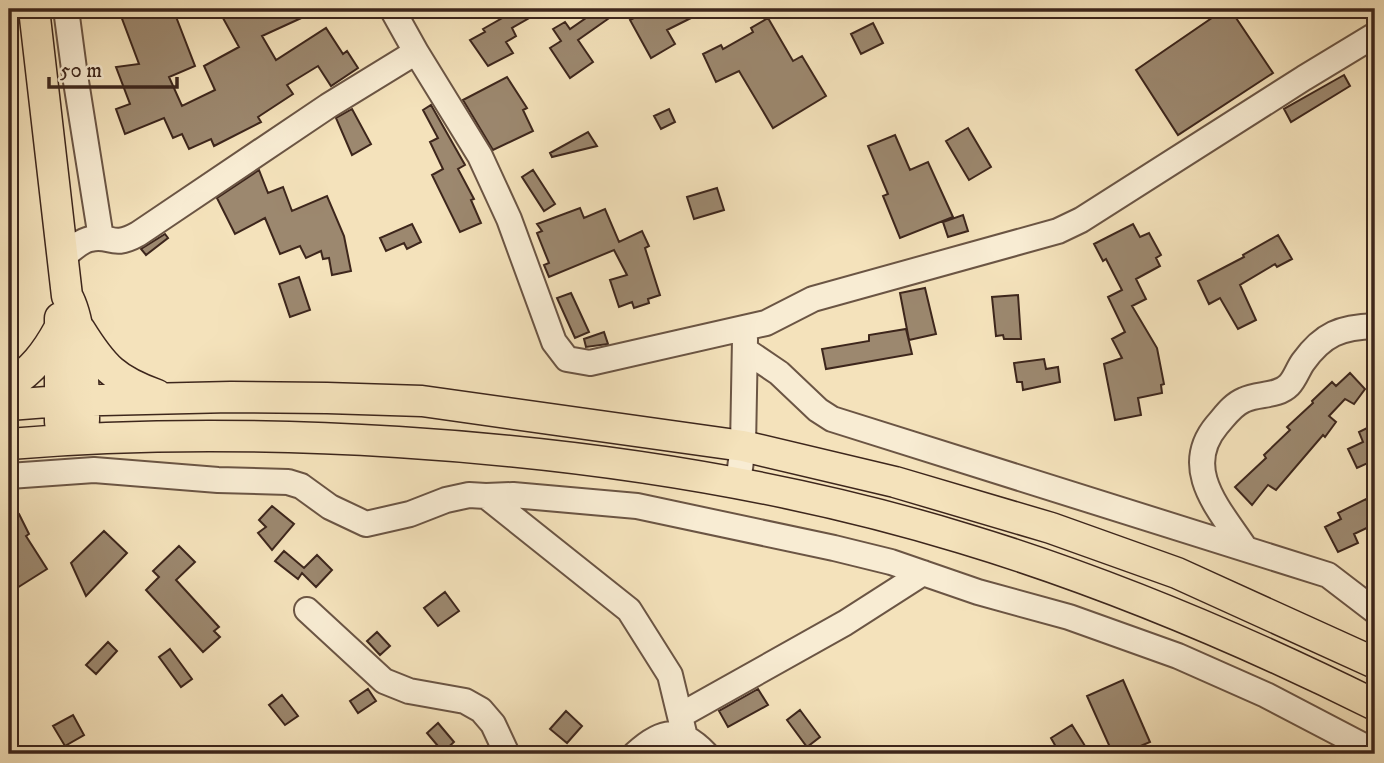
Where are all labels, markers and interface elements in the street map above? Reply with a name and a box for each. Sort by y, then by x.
scale bar [49,46,177,90]
text: 50 m [60,58,102,84]

